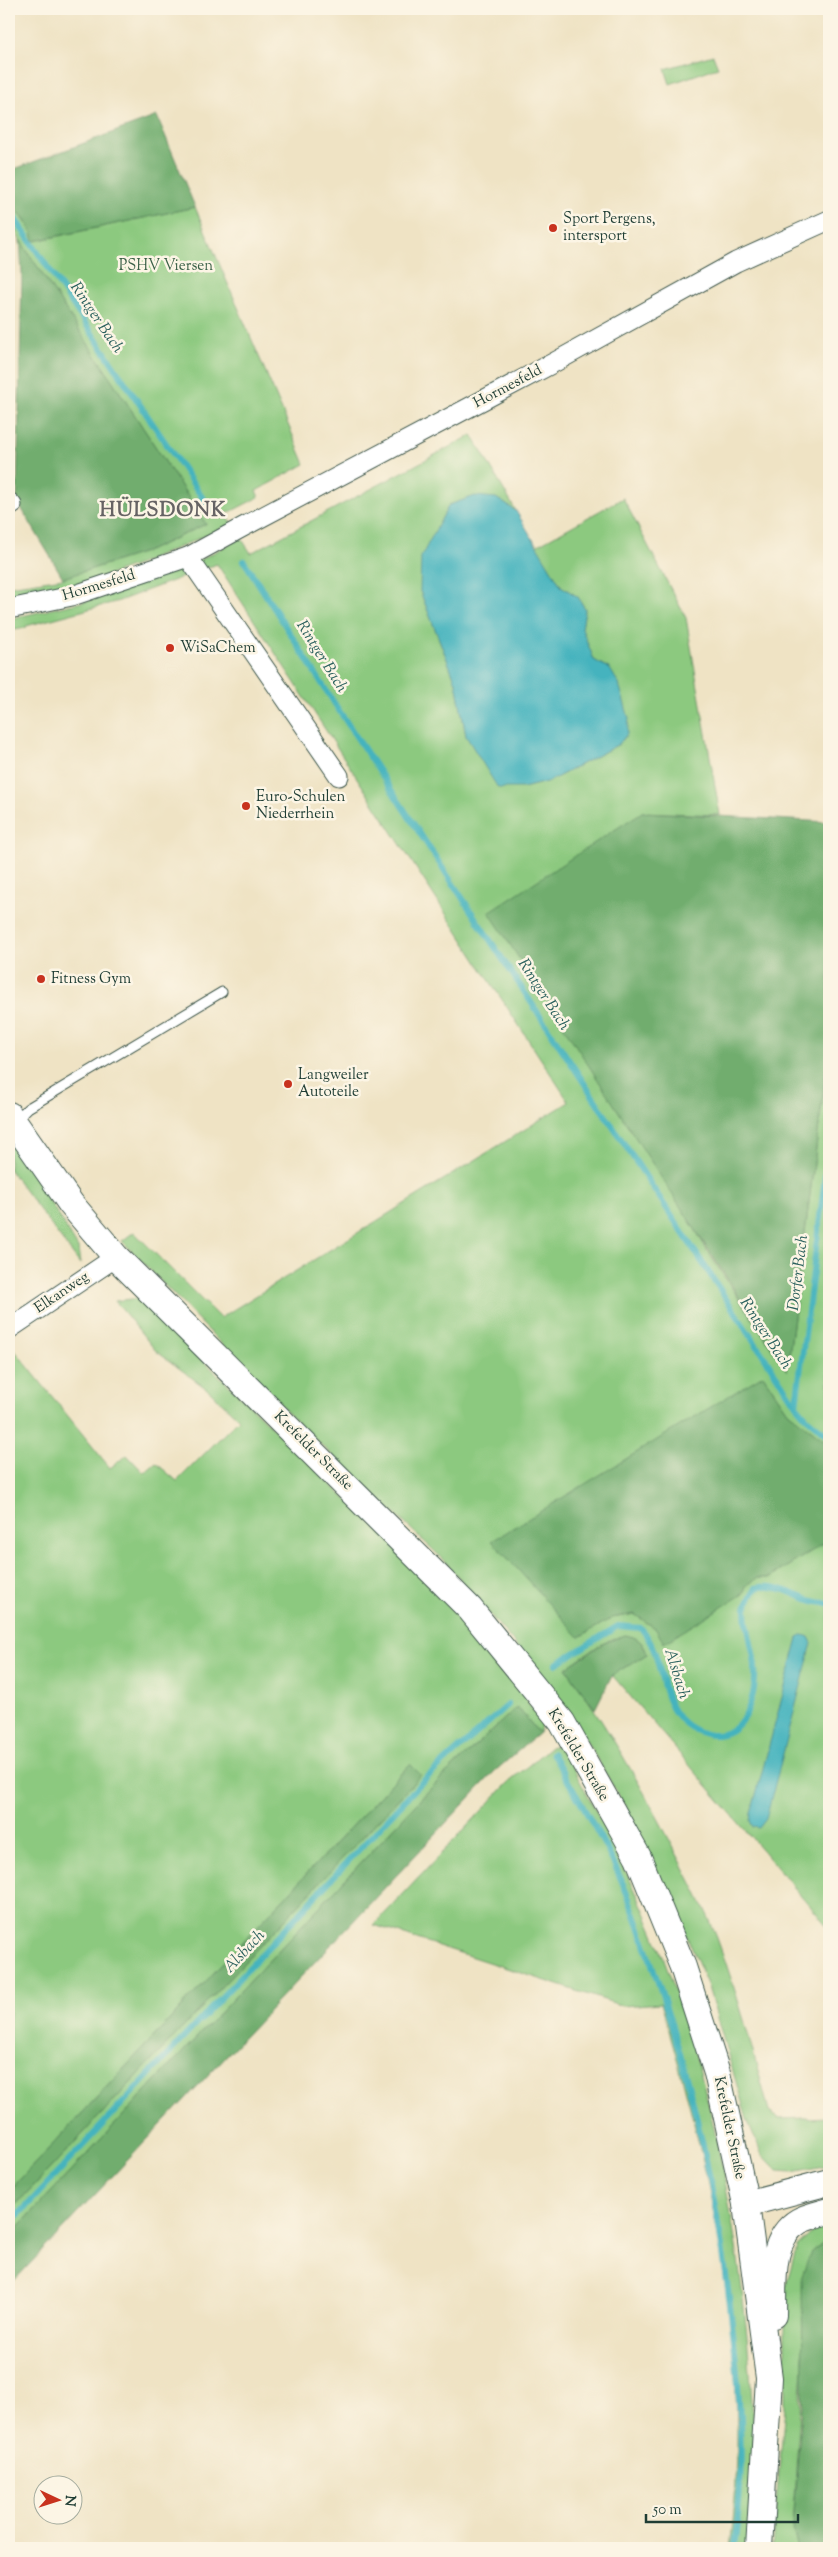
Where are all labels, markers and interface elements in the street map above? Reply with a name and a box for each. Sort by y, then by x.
place label: Sport Pergens, intersport [563,209,656,247]
marker: Sport Pergens, intersport [547,222,559,234]
park label: PSHV Viersen [119,256,213,277]
water label: Rintger Bach [64,278,128,358]
street label: Hormesfeld [470,360,547,414]
district label: HÜLSDONK [99,496,227,526]
street label: Hormesfeld [60,565,138,607]
water label: Rintger Bach [290,616,352,698]
place label: WiSaChem [180,638,256,659]
marker: WiSaChem [164,642,176,654]
place label: Euro-Schulen Niederrhein [256,787,346,825]
marker: Euro-Schulen Niederrhein [240,800,252,812]
water label: Rintger Bach [511,955,575,1036]
place label: Fitness Gym [51,969,132,990]
marker: Fitness Gym [35,973,47,985]
place label: Langweiler Autoteile [298,1065,369,1103]
marker: Langweiler Autoteile [282,1078,294,1090]
water label: Dorfer Bach [783,1233,815,1312]
street label: Elkanweg [30,1267,94,1319]
water label: Rintger Bach [733,1294,797,1375]
street label: Krefelder Straße [269,1407,357,1495]
water label: Alsbach [657,1646,695,1702]
street label: Krefelder Straße [542,1705,614,1805]
water label: Alsbach [219,1925,271,1979]
street label: Krefelder Straße [708,2075,750,2181]
north arrow [32,2474,82,2524]
scale bar [646,2492,798,2524]
text: N [59,2494,79,2507]
text: 50 m [652,2500,682,2521]

